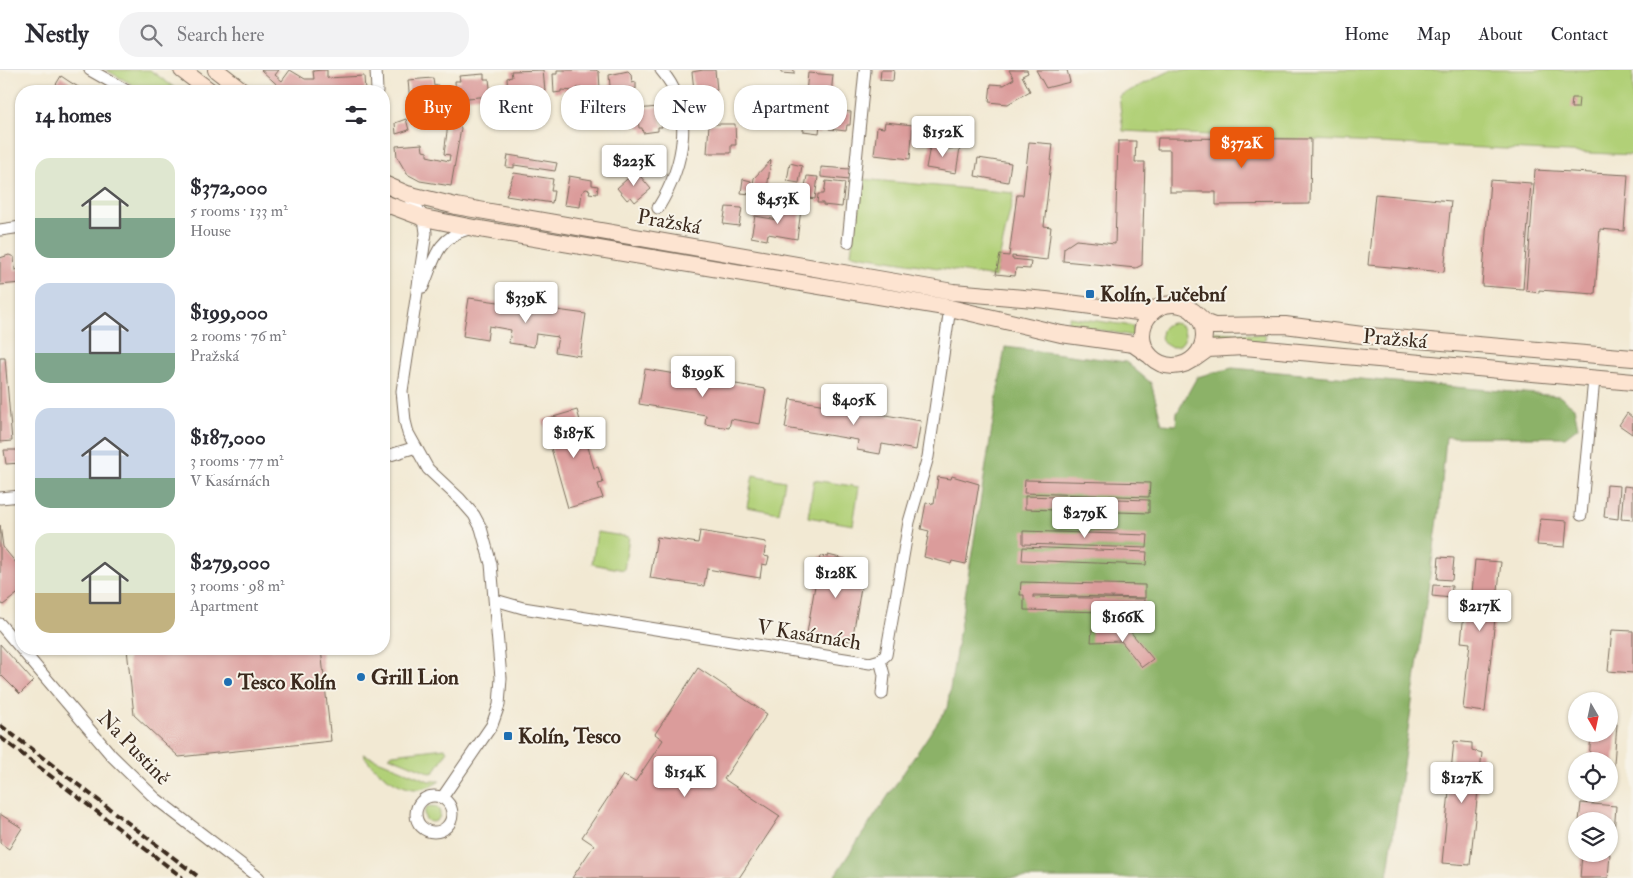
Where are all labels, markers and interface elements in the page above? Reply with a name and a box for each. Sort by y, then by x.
search box [119,12,469,57]
text: Nestly [25,19,89,50]
icon: search [137,21,165,49]
text: Search here [177,23,264,47]
text: Home [1344,23,1389,46]
text: Map [1417,23,1451,46]
text: About [1479,23,1523,46]
text: Contact [1551,23,1608,46]
chip: Buy [405,85,470,130]
chip: Rent [480,85,551,130]
chip: Filters [561,85,644,130]
chip: New [654,85,724,130]
chip: Apartment [734,85,847,130]
icon: filters [342,101,370,129]
text: 14 homes [35,102,112,129]
pin: $152K [908,116,978,158]
text: $152K [923,122,963,142]
pin: $372K [1207,126,1277,169]
text: $372K [1221,133,1263,153]
pin: $223K [599,144,669,187]
text: $223K [613,151,655,171]
text: $372,000 [190,174,268,201]
icon: home [75,178,135,238]
pin: $453K [743,182,813,225]
text: $453K [757,189,799,209]
text: 5 rooms · 133 m² [190,201,288,221]
street label: Pražská [635,203,703,241]
text: House [190,221,231,241]
place label: Kolín, Lučební [1100,281,1228,308]
pin: $339K [491,282,561,324]
text: $339K [506,288,546,308]
marker: Kolín, Lučební [1084,288,1096,300]
text: $199,000 [190,299,268,326]
icon: home [75,303,135,363]
street label: Pražská [1362,323,1429,355]
text: 2 rooms · 76 m² [190,326,286,346]
text: Pražská [190,346,239,366]
pin: $199K [668,356,738,398]
text: $199K [682,362,724,382]
pin: $405K [819,384,889,426]
text: $405K [832,390,876,410]
pin: $187K [539,416,609,459]
text: $187K [554,423,594,443]
text: $187,000 [190,424,266,451]
icon: home [75,428,135,488]
text: 3 rooms · 77 m² [190,451,284,471]
text: V Kasárnách [190,471,270,491]
pin: $279K [1050,496,1120,539]
text: $279K [1063,503,1107,523]
text: $279,000 [190,549,270,576]
icon: home [75,553,135,613]
pin: $128K [801,556,871,599]
text: $128K [815,563,857,583]
text: 3 rooms · 98 m² [190,576,285,596]
pin: $217K [1445,590,1515,632]
text: Apartment [190,596,258,616]
text: $217K [1459,596,1501,616]
pin: $166K [1088,600,1158,643]
text: $166K [1102,607,1144,627]
street label: V Kasárnách [755,613,863,657]
place label: Grill Lion [371,664,459,691]
place label: Tesco Kolín [237,669,336,696]
marker: Grill Lion [355,671,367,683]
marker: Tesco Kolín [222,676,234,688]
north arrow [1568,692,1618,742]
map controls [1568,692,1618,862]
street label: Na Pustině [92,705,176,791]
place label: Kolín, Tesco [518,723,621,750]
marker: Kolín, Tesco [502,730,514,742]
button: locate [1568,752,1618,802]
pin: $154K [650,756,720,798]
text: $154K [664,762,706,782]
pin: $127K [1427,762,1497,804]
text: $127K [1441,768,1483,788]
button: layers [1568,812,1618,862]

